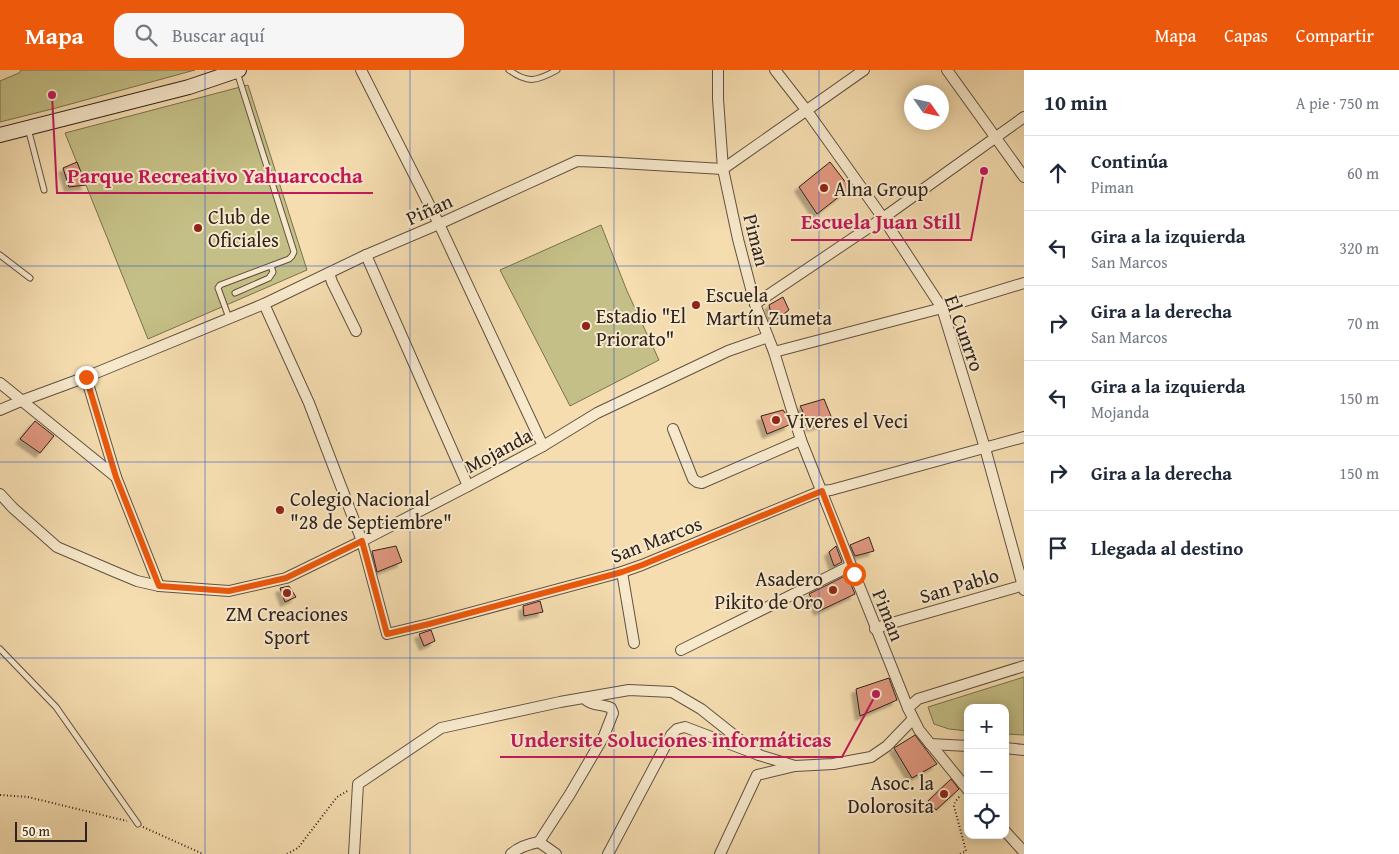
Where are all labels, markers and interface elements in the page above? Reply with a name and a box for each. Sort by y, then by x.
search box [114,13,464,58]
text: Mapa [25,18,84,53]
icon: search [132,21,160,49]
text: Buscar aquí [172,21,265,49]
text: Mapa [1155,22,1196,49]
text: Capas [1224,22,1268,49]
text: Compartir [1296,22,1374,49]
north arrow [904,85,949,130]
text: 10 min [1044,87,1107,118]
text: A pie · 750 m [1296,91,1379,115]
text: Continúa [1091,147,1168,175]
callout: Parque Recreativo Yahuarcocha [57,157,373,193]
icon: ahead [1044,159,1072,187]
text: Parque Recreativo Yahuarcocha [67,160,363,191]
text: 60 m [1347,161,1379,185]
place label: Alna Group [834,174,929,203]
text: Piman [1091,175,1134,199]
marker: Alna Group [818,182,830,194]
street label: Piñan [401,186,457,232]
place label: Club de Oficiales [208,202,279,254]
callout: Escuela Juan Still [791,204,971,240]
text: Escuela Juan Still [801,206,961,237]
street label: Piman [736,211,778,269]
marker: Club de Oficiales [192,222,204,234]
text: Gira a la izquierda [1091,222,1246,250]
icon: left [1044,234,1072,262]
text: 320 m [1339,236,1379,260]
text: San Marcos [1091,250,1168,274]
place label: Escuela Martín Zumeta [706,280,833,332]
street label: El Cunrro [938,291,992,375]
text: Gira a la derecha [1091,297,1232,325]
marker: Escuela Martín Zumeta [690,299,702,311]
place label: Estadio "El Priorato" [596,301,686,353]
icon: right [1044,309,1072,337]
text: 70 m [1347,311,1379,335]
marker: Estadio "El Priorato" [580,320,592,332]
text: San Marcos [1091,325,1168,349]
route end [75,366,98,389]
text: Gira a la izquierda [1091,372,1246,400]
icon: left [1044,384,1072,412]
text: 150 m [1339,386,1379,410]
text: Mojanda [1091,400,1149,424]
place label: Viveres el Veci [786,406,909,435]
marker: Viveres el Veci [770,414,782,426]
street label: Mojanda [459,420,537,480]
icon: right [1044,459,1072,487]
text: Gira a la derecha [1091,459,1232,487]
text: 150 m [1339,461,1379,485]
place label: Colegio Nacional "28 de Septiembre" [290,484,452,536]
marker: Colegio Nacional "28 de Septiembre" [274,504,286,516]
street label: San Marcos [606,508,706,570]
icon: arrive [1044,534,1072,562]
text: Llegada al destino [1091,534,1243,562]
street label: San Pablo [916,560,1002,610]
route start [843,563,866,586]
place label: Asadero Pikito de Oro [714,564,823,616]
marker: Asadero Pikito de Oro [827,584,839,596]
street label: Piman [866,585,912,645]
marker: ZM Creaciones Sport [281,587,293,599]
place label: ZM Creaciones Sport [226,599,348,651]
map controls [964,704,1009,839]
button: + [964,704,1009,749]
callout: Undersite Soluciones informáticas [500,721,842,757]
text: Undersite Soluciones informáticas [510,724,832,755]
button: − [964,749,1009,794]
place label: Asoc. la Dolorosita [848,768,935,820]
marker: Asoc. la Dolorosita [938,788,950,800]
button: locate [964,794,1009,839]
scale bar [15,819,88,842]
text: 50 m [22,821,50,841]

